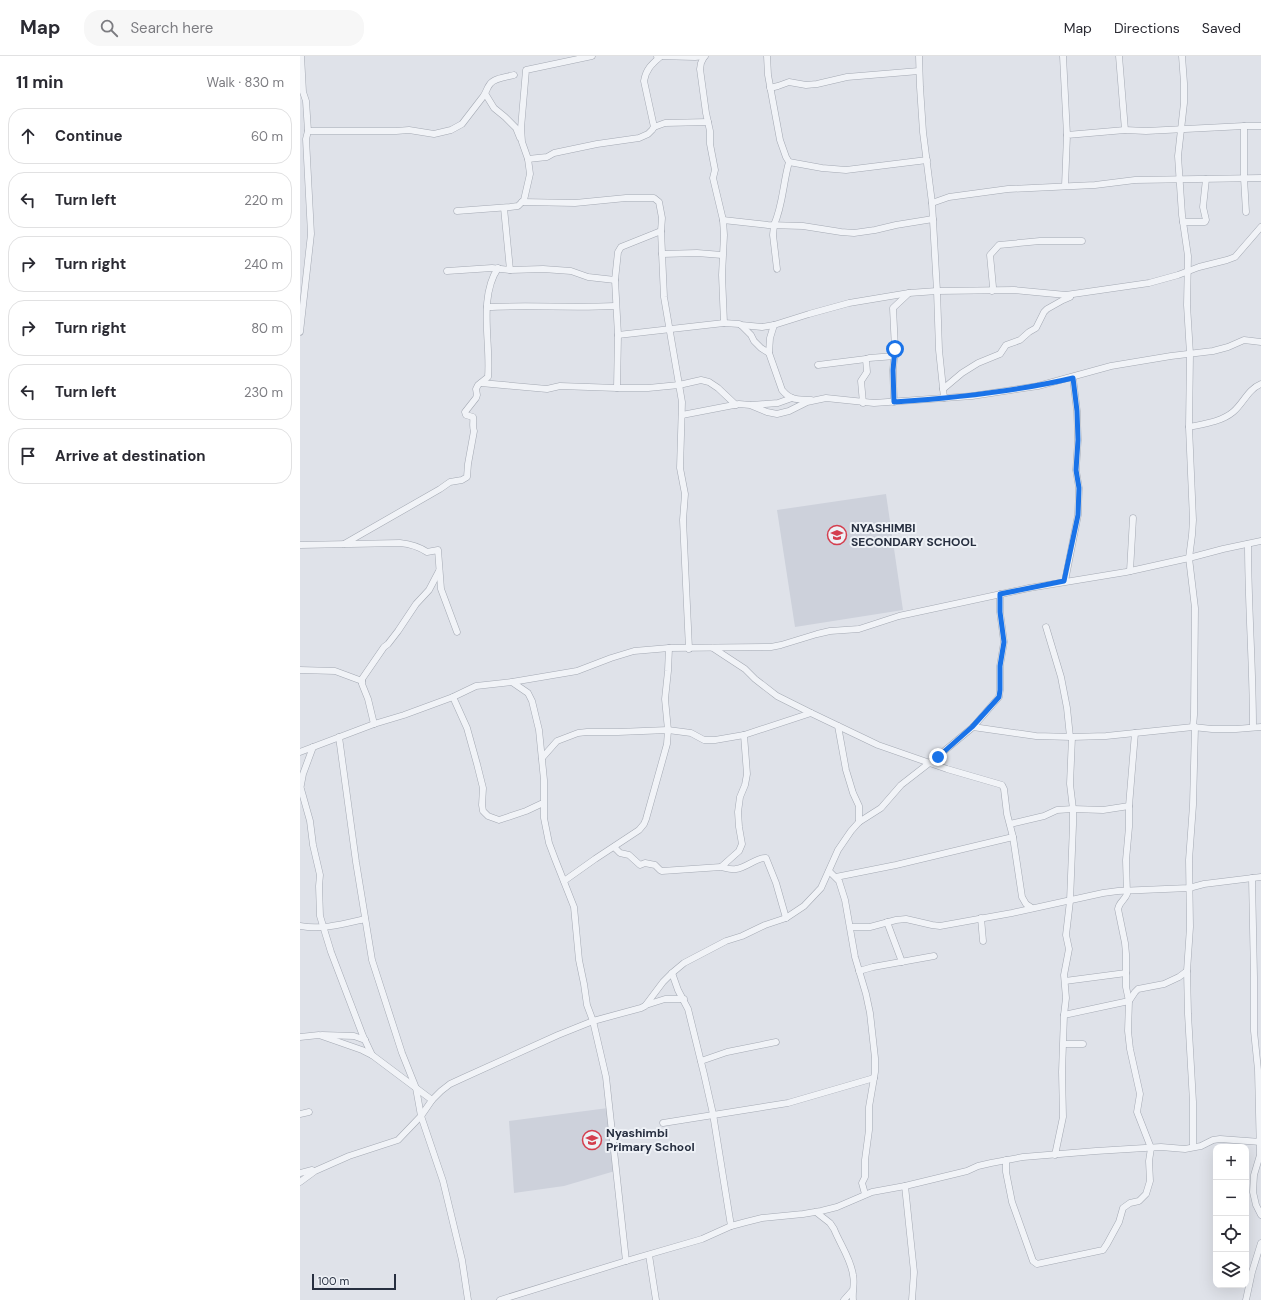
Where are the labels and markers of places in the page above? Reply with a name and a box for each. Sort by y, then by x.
place label: NYASHIMBI SECONDARY SCHOOL [851,520,977,550]
school or university icon: NYASHIMBI SECONDARY SCHOOL [826,524,848,546]
place label: Nyashimbi Primary School [606,1125,695,1155]
school or university icon: Nyashimbi Primary School [581,1129,603,1151]

